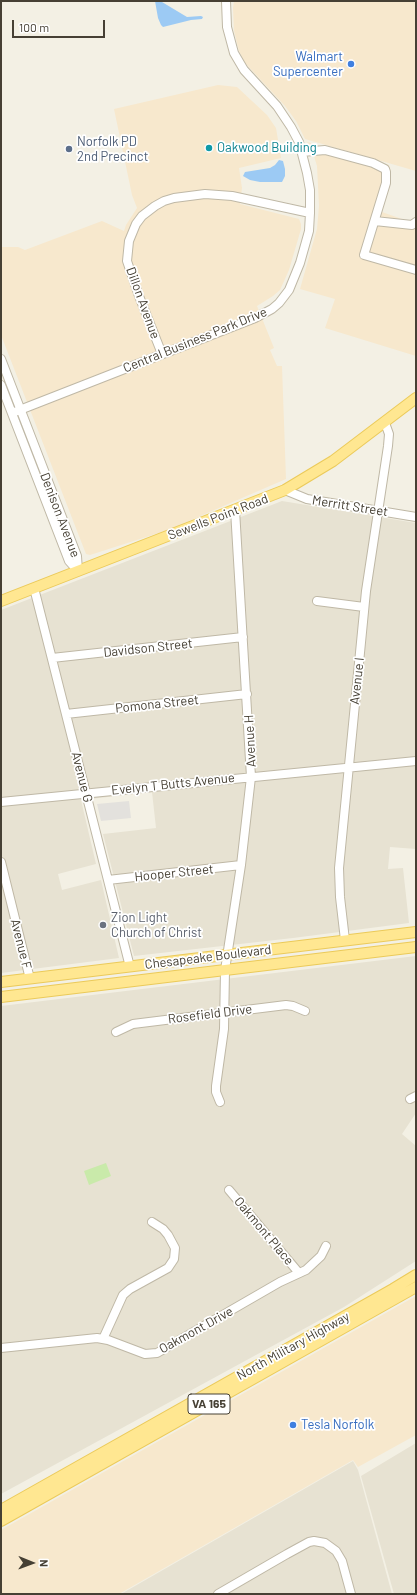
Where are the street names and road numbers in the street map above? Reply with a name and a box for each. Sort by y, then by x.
street label: Dillon Avenue [123,265,163,341]
street label: Central Business Park Drive [121,304,269,376]
street label: Denison Avenue [37,470,83,560]
street label: Sewells Point Road [166,491,270,543]
street label: Merritt Street [311,492,389,520]
street label: Davidson Street [103,636,193,660]
street label: Avenue I [347,657,367,705]
street label: Pomona Street [114,692,200,716]
street label: Avenue H [241,714,259,768]
street label: Avenue G [68,750,96,804]
street label: Evelyn T Butts Avenue [111,770,235,798]
street label: Hooper Street [134,861,214,885]
street label: Avenue F [7,917,35,971]
street label: Chesapeake Boulevard [144,942,272,972]
street label: Rosefield Drive [167,1001,253,1027]
street label: Oakmont Place [231,1194,297,1268]
street label: Oakmont Drive [156,1303,236,1357]
street label: North Military Highway [234,1309,352,1383]
road number: VA 165 [188,1394,230,1414]

